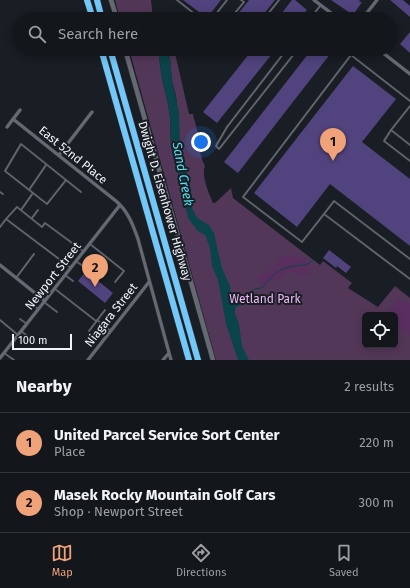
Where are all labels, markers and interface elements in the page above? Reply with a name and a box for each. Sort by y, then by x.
search box [12,12,398,56]
icon: search [26,23,48,45]
text: Search here [58,25,138,43]
street label: Dwight D. Eisenhower Highway [135,119,195,283]
street label: East 52nd Place [36,123,110,187]
pin: 1 [320,128,346,161]
your location [191,132,211,152]
water label: Sand Creek [169,140,197,207]
street label: Newport Street [22,239,84,313]
pin: 2 [82,254,108,287]
street label: Niagara Street [82,280,141,350]
park label: Wetland Park [229,292,302,306]
map controls [362,312,398,348]
button: locate [362,312,398,348]
scale bar [12,332,72,351]
text: 100 m [18,334,47,347]
text: Nearby [16,376,71,397]
text: 2 results [344,379,394,394]
text: United Parcel Service Sort Center [54,426,279,444]
text: 1 [26,435,32,450]
text: 220 m [359,435,394,450]
text: Place [54,444,85,459]
text: Masek Rocky Mountain Golf Cars [54,486,275,504]
text: 2 [26,495,32,510]
text: 300 m [358,495,394,510]
text: Shop · Newport Street [54,504,183,519]
tab: Map [51,542,73,579]
tab: Directions [176,542,226,579]
tab: Saved [329,542,359,579]

